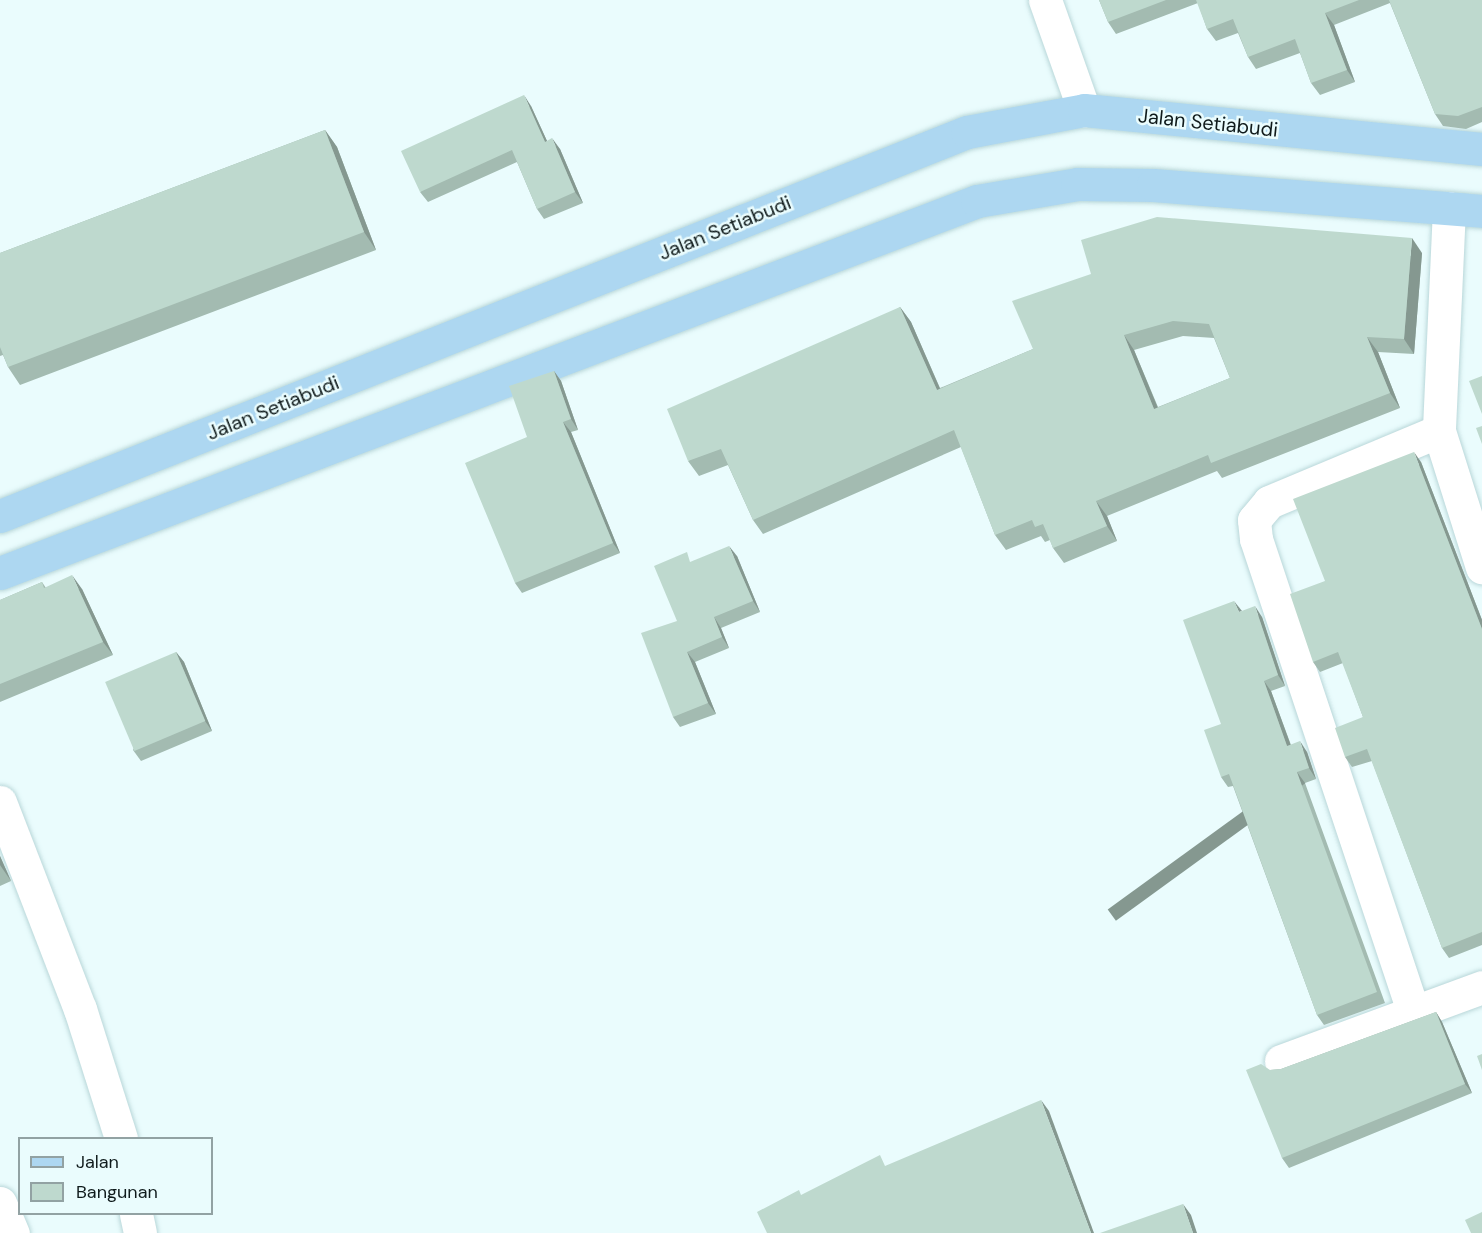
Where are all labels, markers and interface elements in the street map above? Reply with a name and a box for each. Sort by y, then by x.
street label: Jalan Setiabudi [1137,104,1279,142]
street label: Jalan Setiabudi [655,191,795,265]
street label: Jalan Setiabudi [203,371,343,445]
legend [18,1137,213,1215]
text: Jalan [76,1150,119,1174]
text: Bangunan [76,1180,158,1204]

